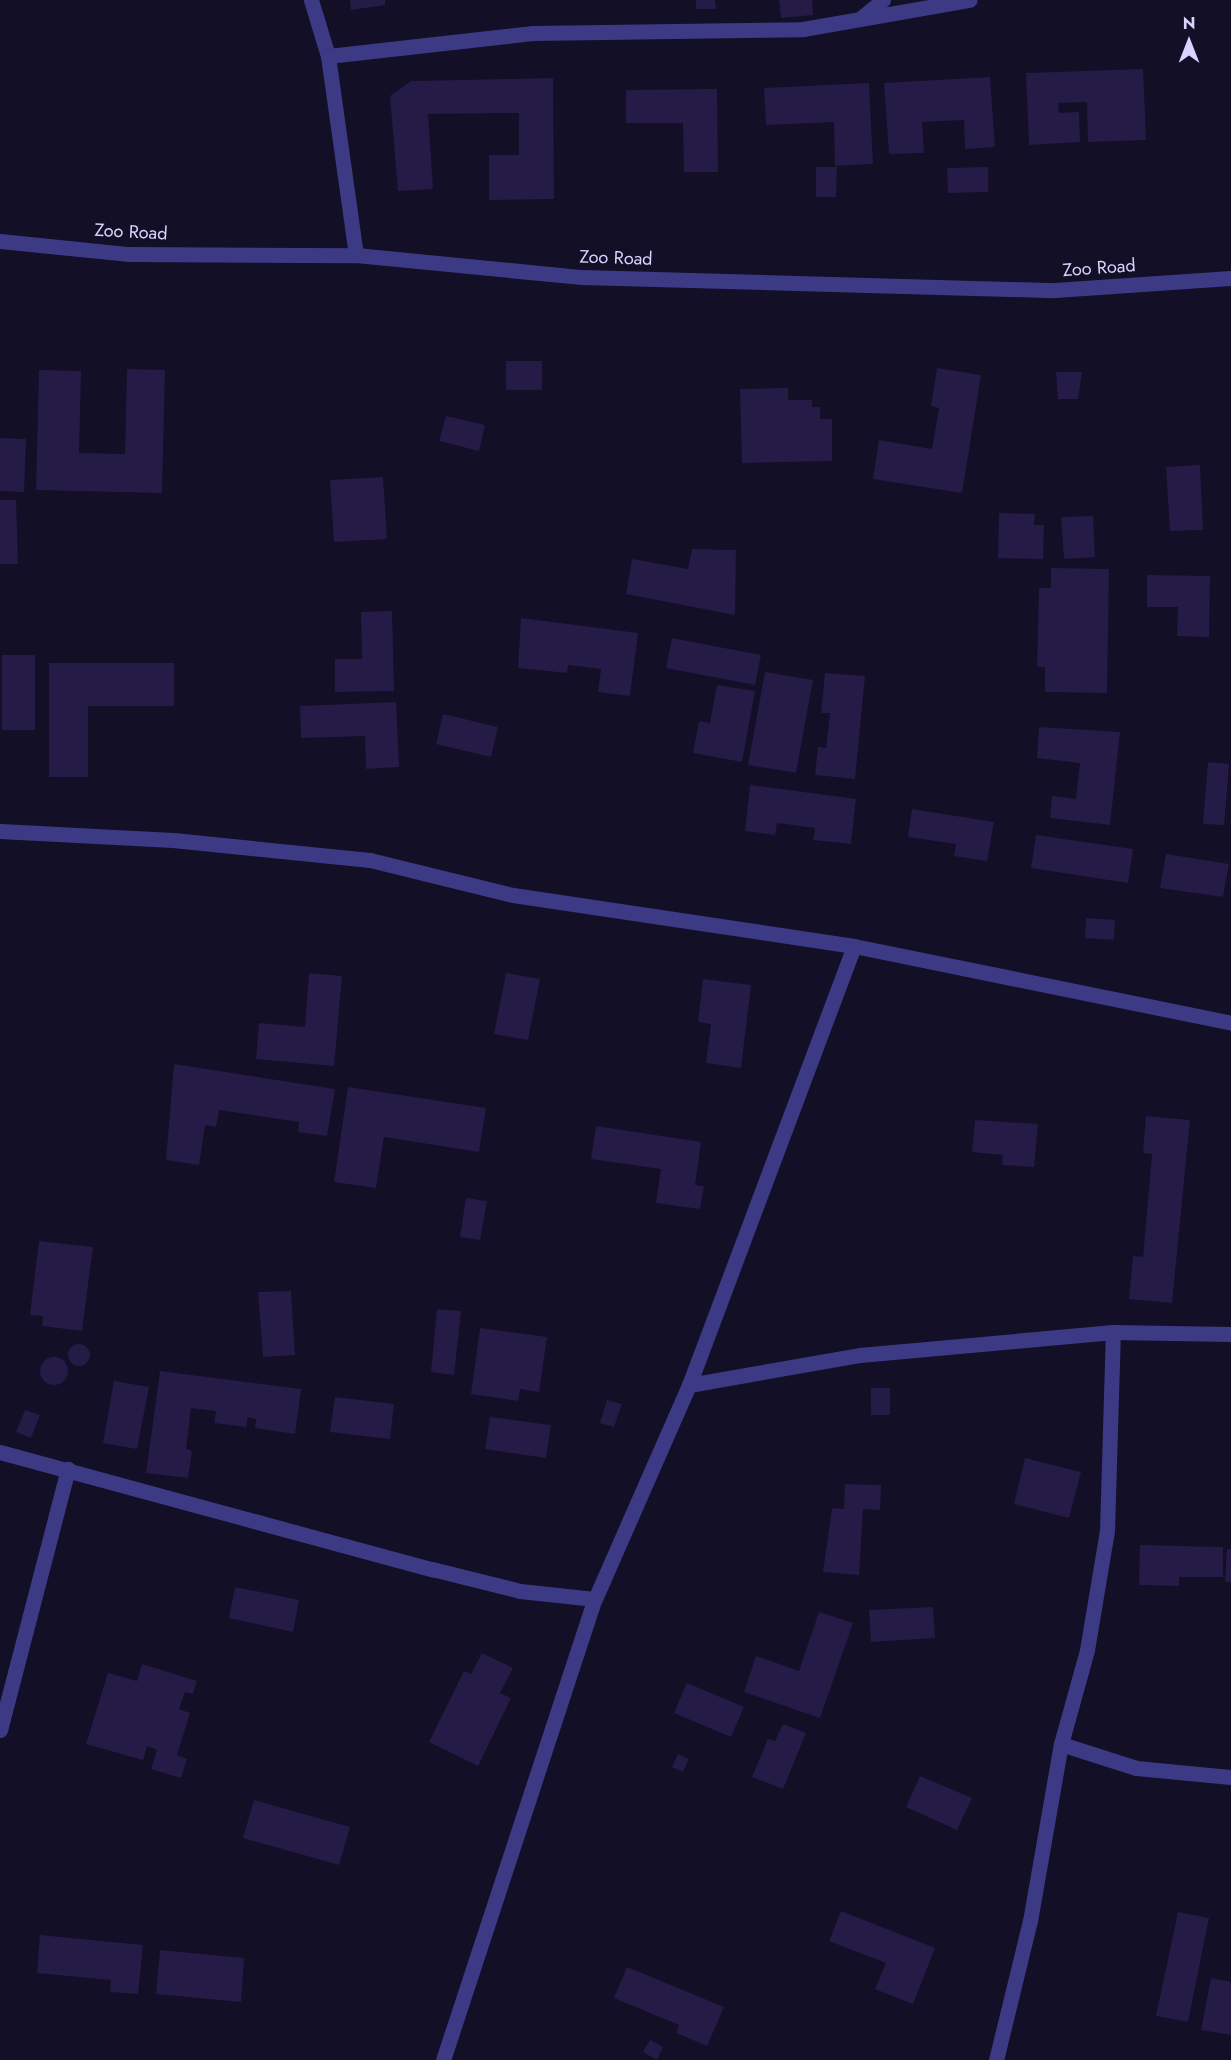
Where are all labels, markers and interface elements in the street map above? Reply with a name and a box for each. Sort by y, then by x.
north arrow [1159,12,1219,72]
text: N [1183,12,1195,35]
street label: Zoo Road [94,219,168,245]
street label: Zoo Road [579,246,653,270]
street label: Zoo Road [1062,255,1136,281]

